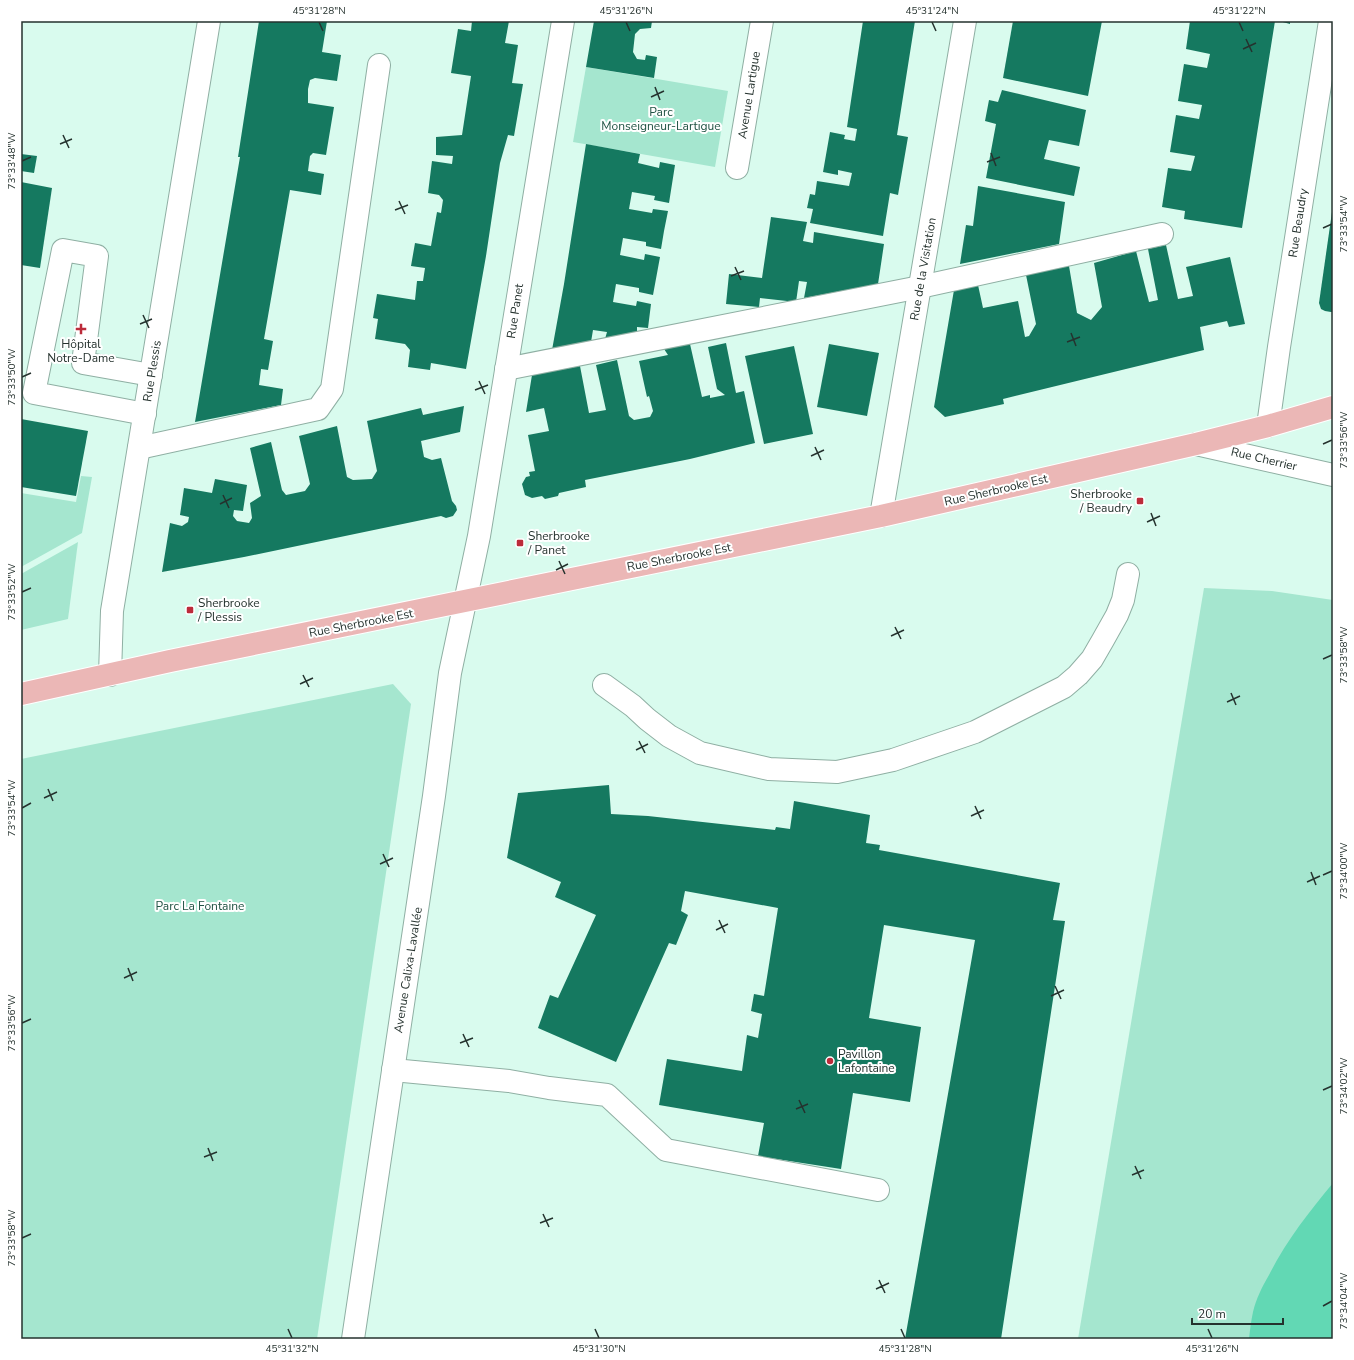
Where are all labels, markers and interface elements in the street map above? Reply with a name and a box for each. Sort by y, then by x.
text: 45°31'28"N [292,4,346,18]
text: 45°31'26"N [599,4,653,18]
text: 45°31'24"N [905,4,959,18]
text: 45°31'22"N [1212,4,1266,18]
street label: Avenue Lartigue [734,50,764,140]
park label: Parc Monseigneur-Lartigue [601,104,721,134]
text: 73°33'48"W [5,133,19,189]
street label: Rue Beaudry [1285,187,1311,259]
text: 73°33'54"W [1337,196,1351,252]
street label: Rue de la Visitation [906,216,940,322]
street label: Rue Panet [503,282,527,340]
marker: Hôpital Notre-Dame [75,323,87,335]
place label: Hôpital Notre-Dame [47,336,115,366]
street label: Rue Plessis [139,339,165,403]
text: 73°33'50"W [5,349,19,405]
text: 73°33'56"W [1337,412,1351,468]
street label: Rue Cherrier [1229,444,1299,475]
street label: Rue Sherbrooke Est [943,470,1050,510]
place label: Sherbrooke / Beaudry [1070,486,1133,516]
marker: Sherbrooke / Beaudry [1135,496,1145,506]
place label: Sherbrooke / Panet [527,528,590,558]
marker: Sherbrooke / Panet [515,538,525,548]
street label: Rue Sherbrooke Est [626,539,733,575]
text: 73°33'52"W [5,564,19,620]
place label: Sherbrooke / Plessis [197,595,260,625]
marker: Sherbrooke / Plessis [185,605,195,615]
street label: Rue Sherbrooke Est [308,605,415,641]
text: 73°33'58"W [1337,627,1351,683]
text: 73°33'54"W [5,780,19,836]
text: 73°34'00"W [1337,843,1351,899]
park label: Parc La Fontaine [156,898,244,914]
street label: Avenue Calixa-Lavallée [390,906,426,1034]
text: 73°33'56"W [5,995,19,1051]
place label: Pavillon Lafontaine [838,1046,895,1076]
marker: Pavillon Lafontaine [825,1056,835,1066]
text: 73°34'02"W [1337,1058,1351,1114]
text: 73°33'58"W [5,1210,19,1266]
text: 73°34'04"W [1337,1273,1351,1329]
scale bar [1192,1300,1283,1326]
text: 20 m [1198,1306,1226,1322]
text: 45°31'32"N [265,1342,319,1356]
text: 45°31'30"N [572,1342,626,1356]
text: 45°31'28"N [878,1342,932,1356]
text: 45°31'26"N [1185,1342,1239,1356]

